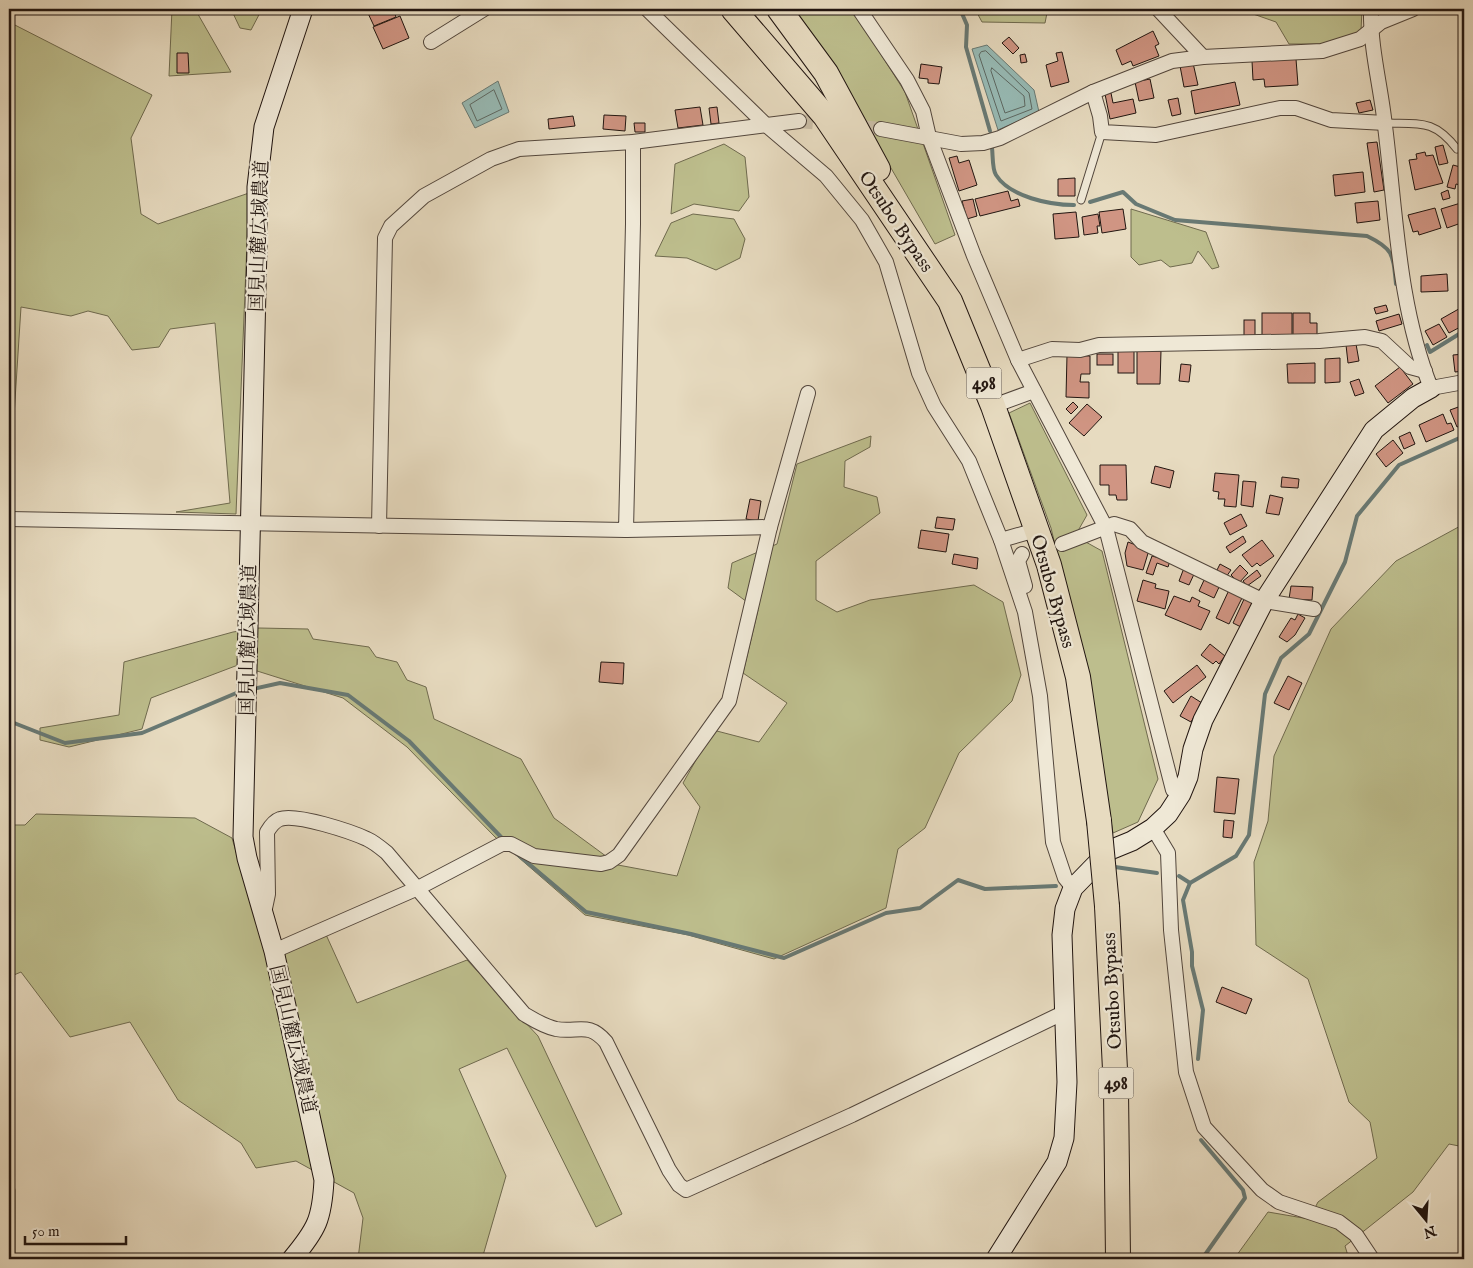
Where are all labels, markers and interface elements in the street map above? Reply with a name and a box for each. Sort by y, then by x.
street label: 国見山麓広域農道 [245,160,275,312]
street label: Otsubo Bypass [853,167,938,277]
road number: 498 [966,368,1002,398]
street label: Otsubo Bypass [1024,532,1080,651]
street label: 国見山麓広域農道 [236,564,262,716]
street label: Otsubo Bypass [1098,932,1128,1050]
street label: 国見山麓広域農道 [263,963,321,1116]
road number: 498 [1098,1068,1134,1098]
north arrow [1400,1196,1450,1246]
scale bar [25,1213,126,1245]
text: N [1421,1221,1439,1242]
text: 50 m [32,1222,60,1241]

